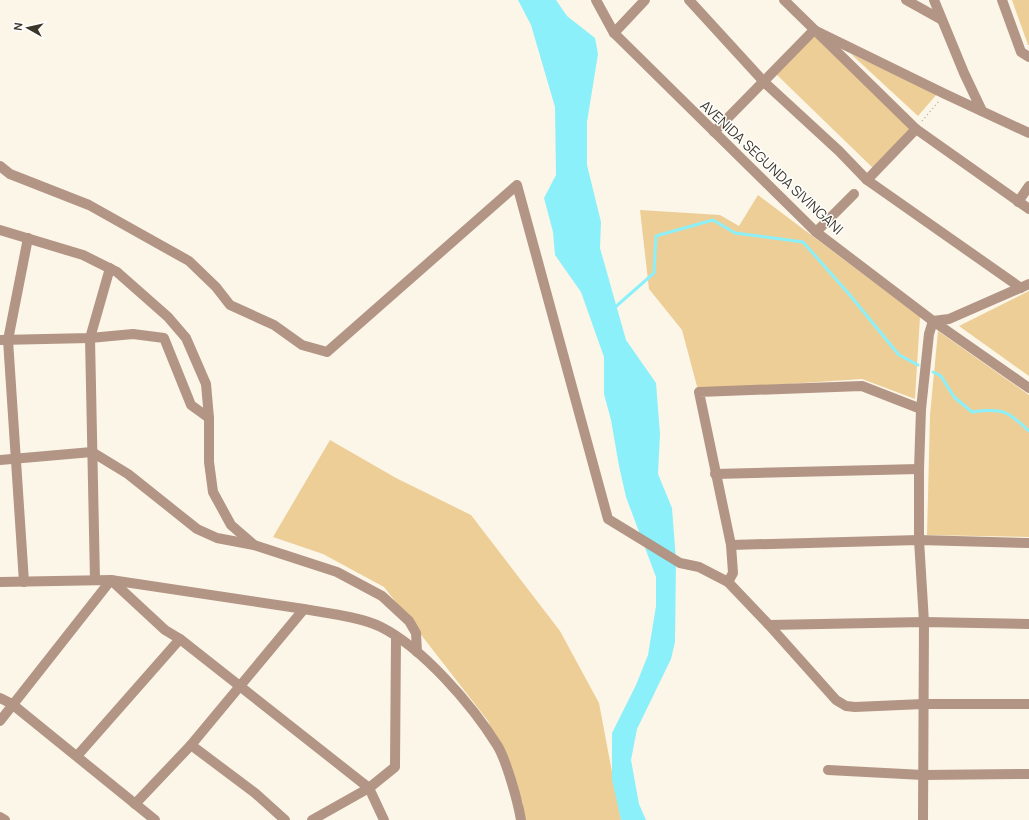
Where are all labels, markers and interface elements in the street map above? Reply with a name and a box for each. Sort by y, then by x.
north arrow [8,8,48,48]
text: N [10,21,26,31]
street label: AVENIDA SEGUNDA SIVINGANI [697,96,847,238]

